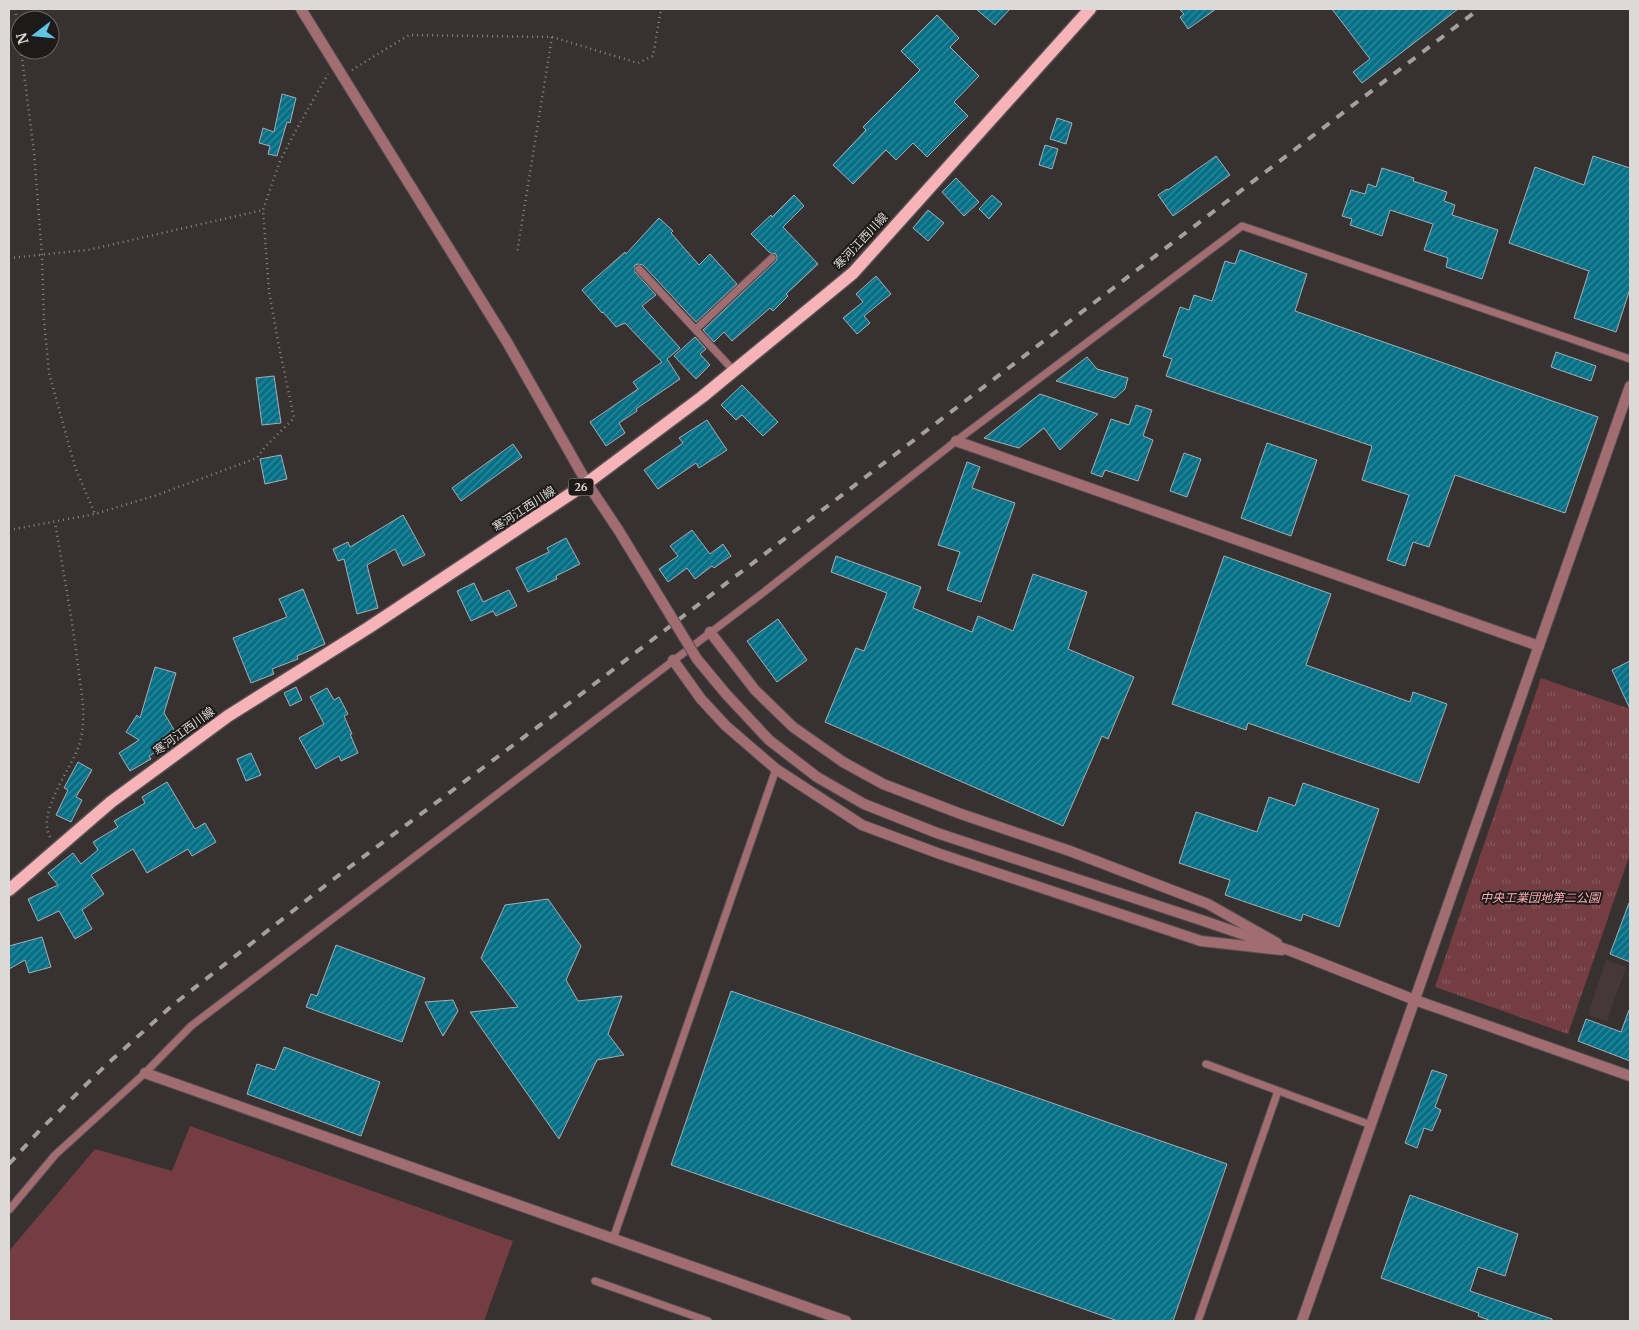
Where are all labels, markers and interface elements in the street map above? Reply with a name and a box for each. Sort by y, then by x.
north arrow [10,10,60,60]
text: N [12,31,33,46]
street label: 寒河江西川線 [831,209,891,272]
road number: 26 [568,478,594,496]
street label: 寒河江西川線 [489,483,558,534]
street label: 寒河江西川線 [150,703,217,758]
park label: 中央工業団地第二公園 [1480,890,1602,905]

